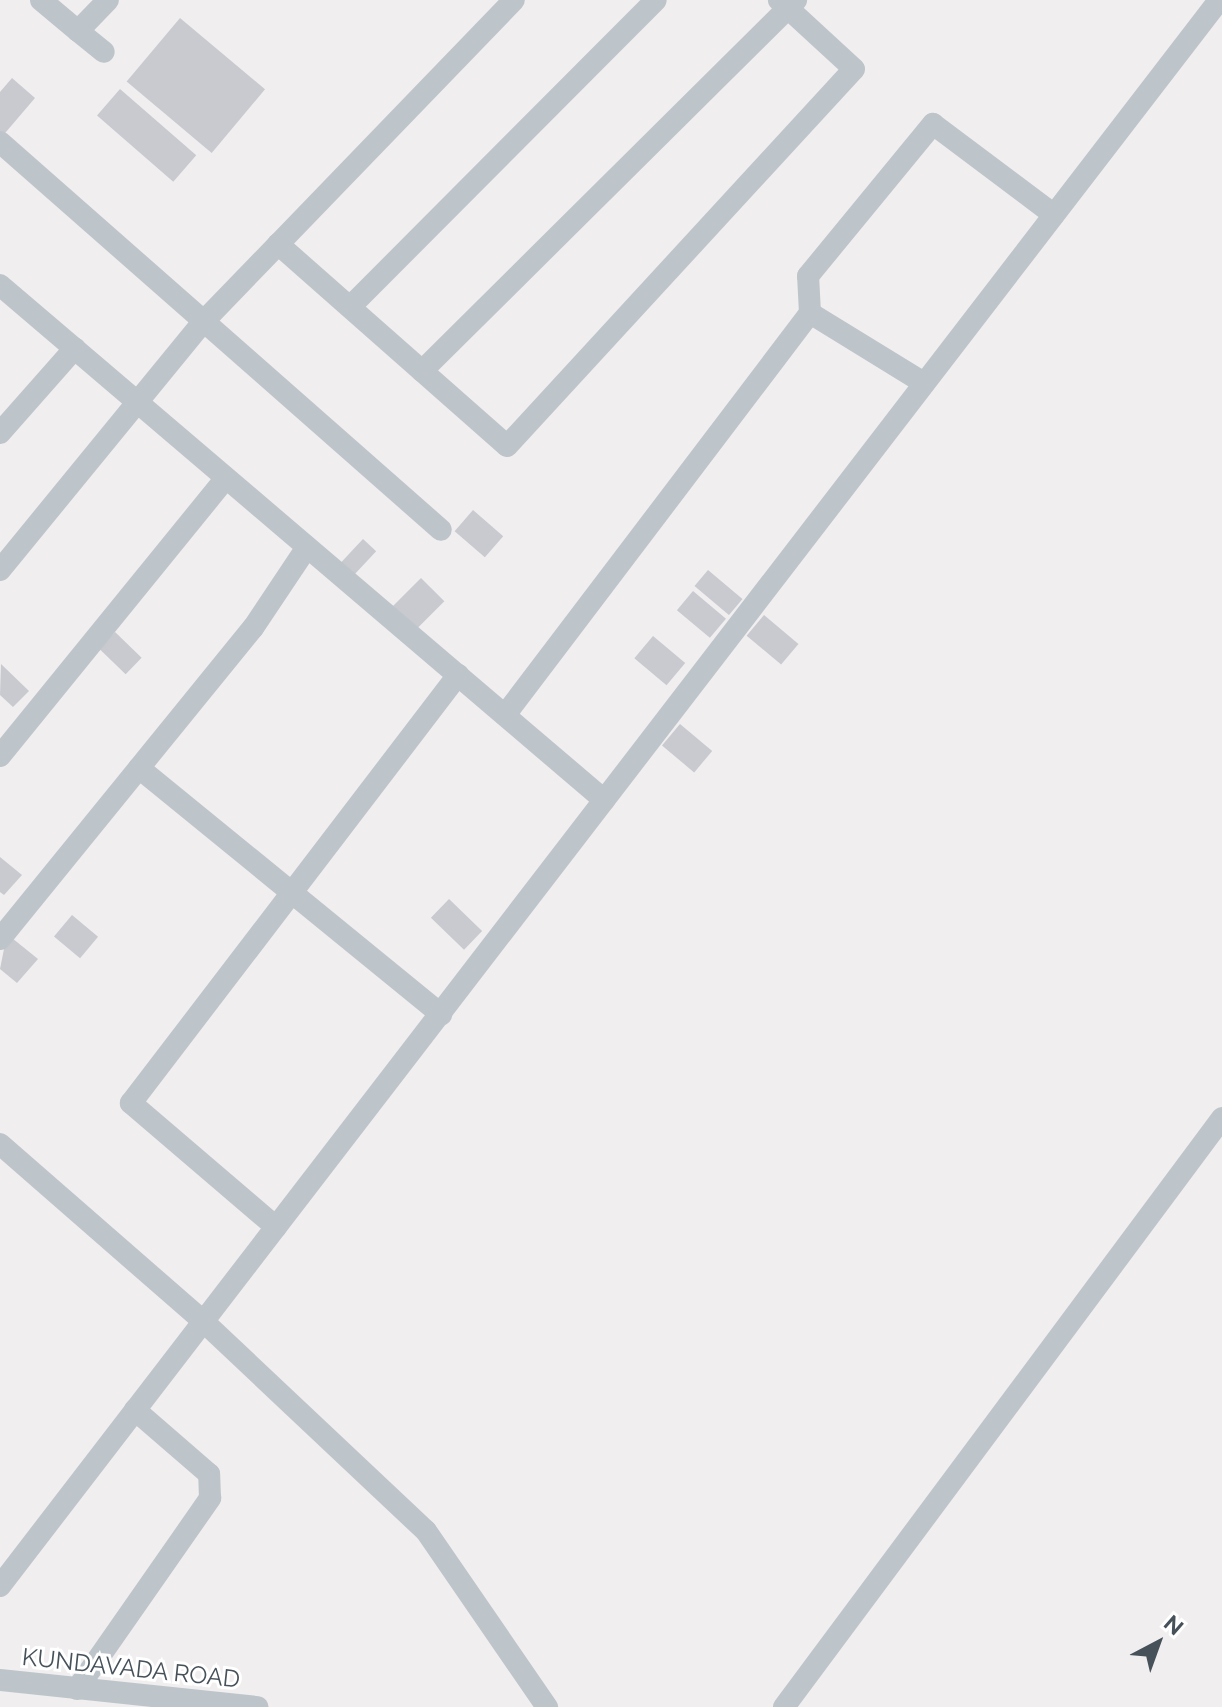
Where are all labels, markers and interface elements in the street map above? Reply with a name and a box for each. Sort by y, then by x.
north arrow [1118,1603,1198,1683]
text: N [1159,1610,1189,1640]
street label: KUNDAVADA ROAD [20,1642,242,1694]

